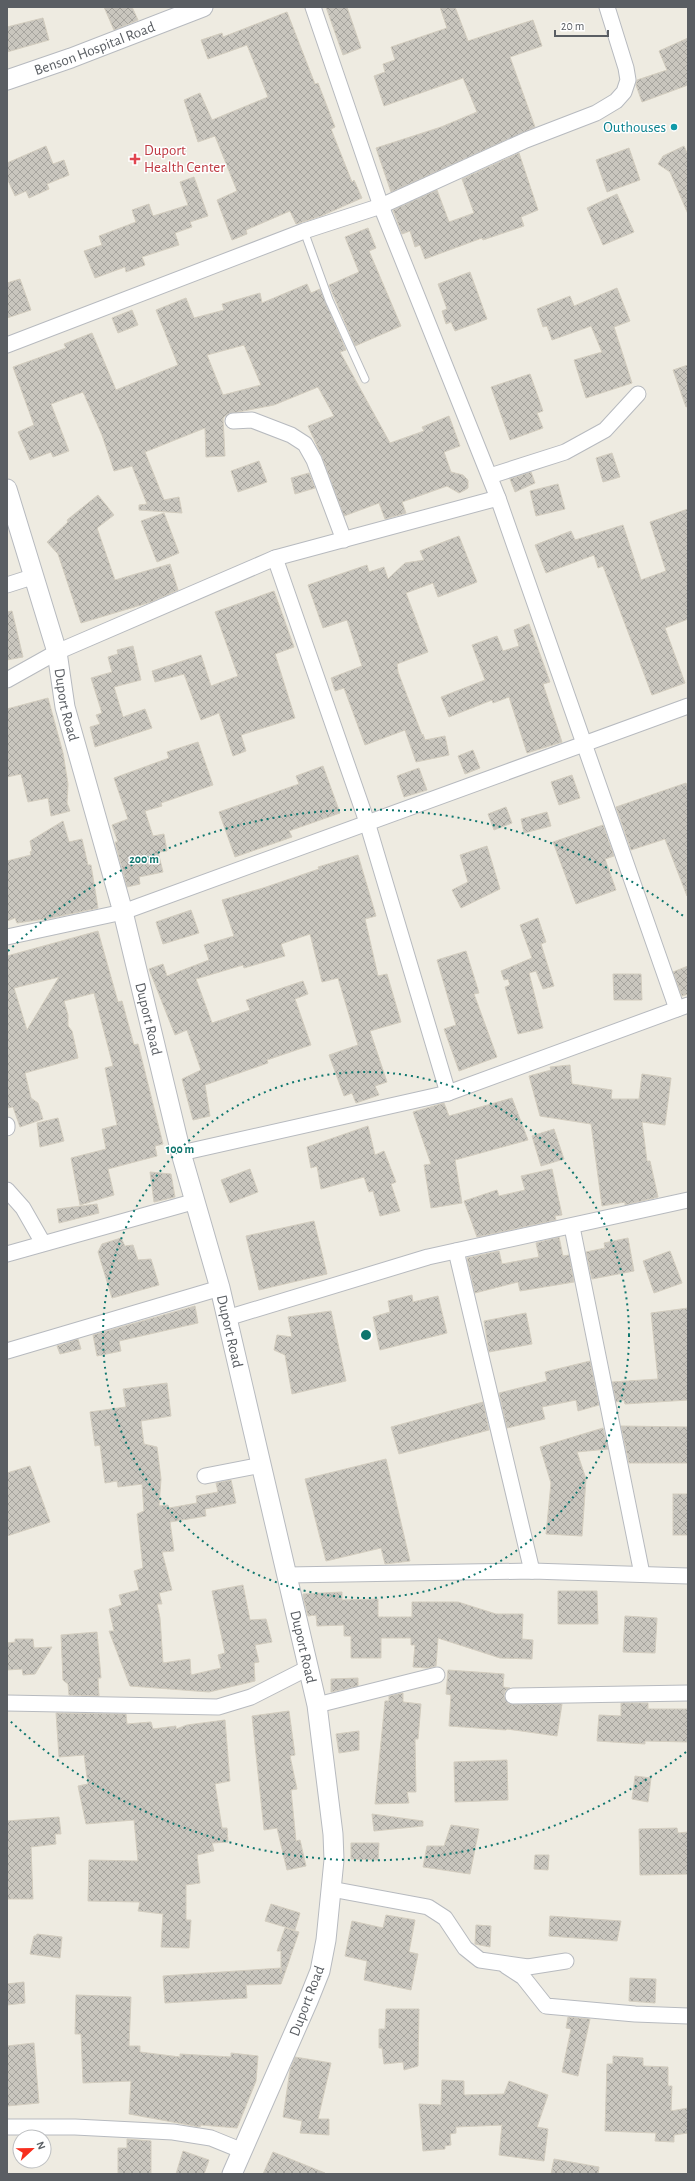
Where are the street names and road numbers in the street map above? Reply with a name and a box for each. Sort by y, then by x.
street label: Benson Hospital Road [32,19,157,78]
street label: Duport Road [52,667,82,743]
street label: Duport Road [133,981,165,1057]
street label: Duport Road [214,1293,246,1369]
street label: Duport Road [288,1609,319,1685]
street label: Duport Road [287,1963,327,2038]

